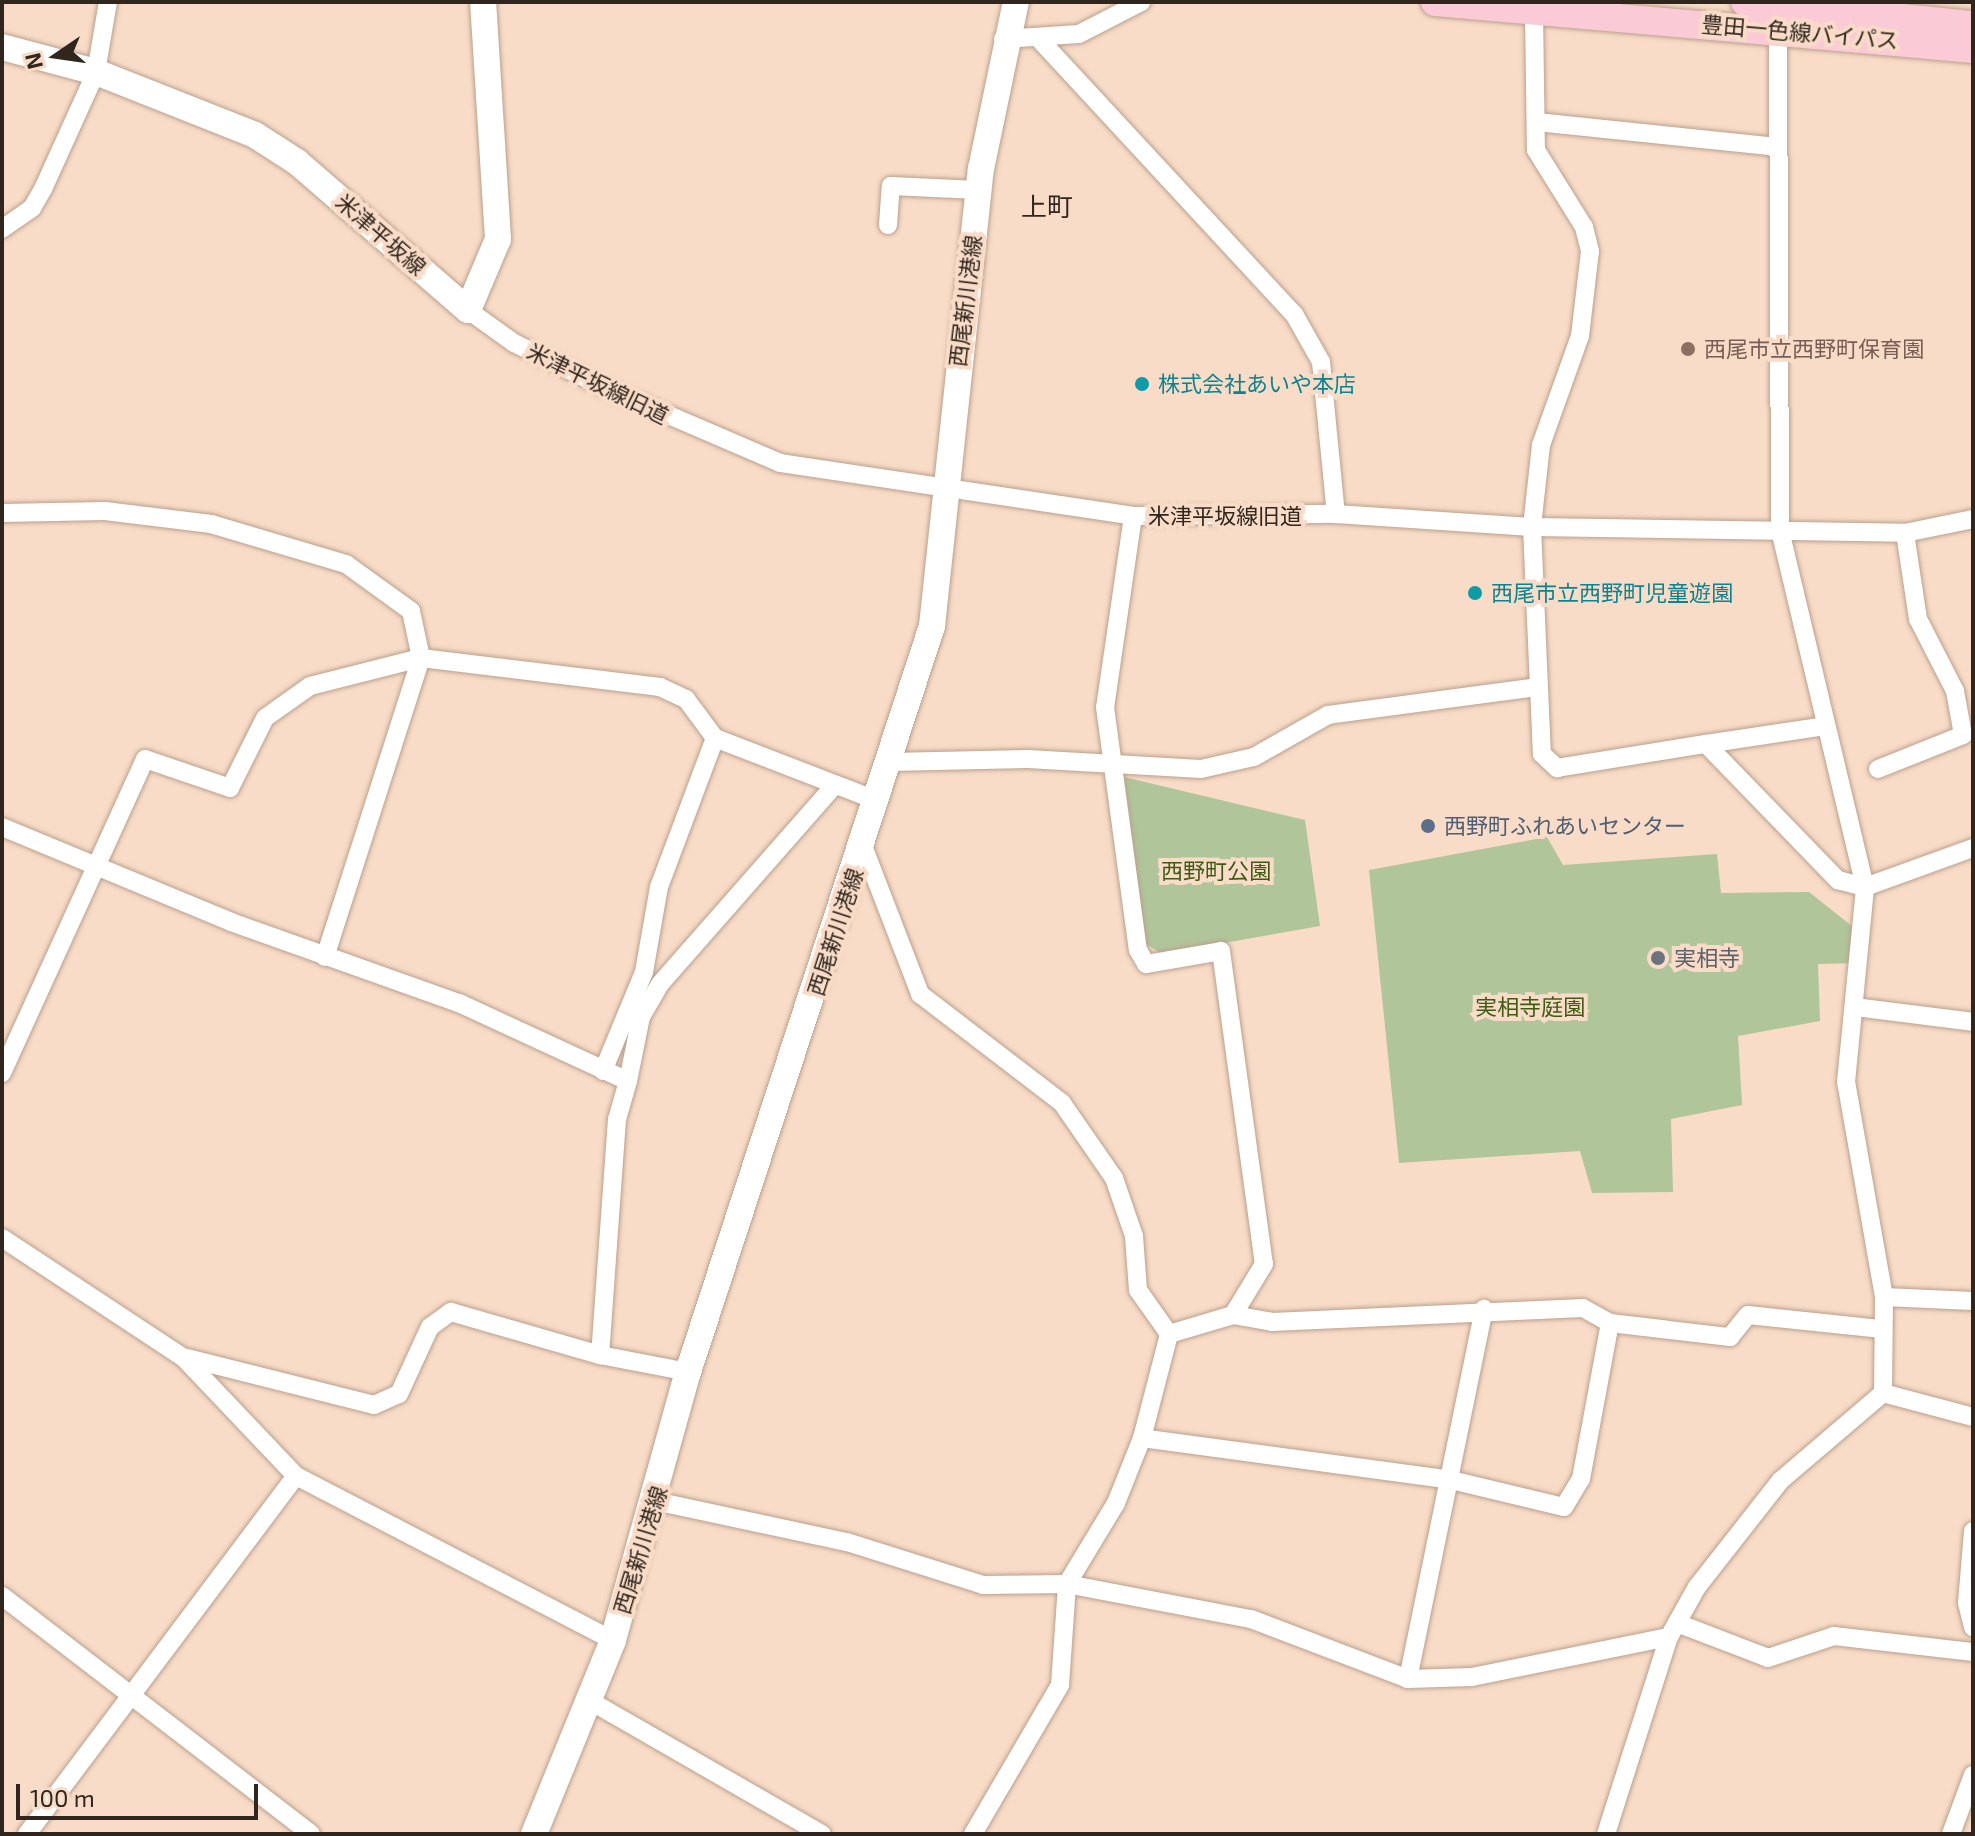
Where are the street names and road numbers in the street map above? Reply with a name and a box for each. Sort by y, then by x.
street label: 豊田一色線バイパス [1700,10,1900,54]
street label: 米津平坂線 [331,188,431,280]
street label: 西尾新川港線 [944,234,986,368]
street label: 米津平坂線旧道 [523,337,673,429]
street label: 米津平坂線旧道 [1148,503,1302,529]
street label: 西尾新川港線 [802,865,868,999]
street label: 西尾新川港線 [608,1483,672,1617]

